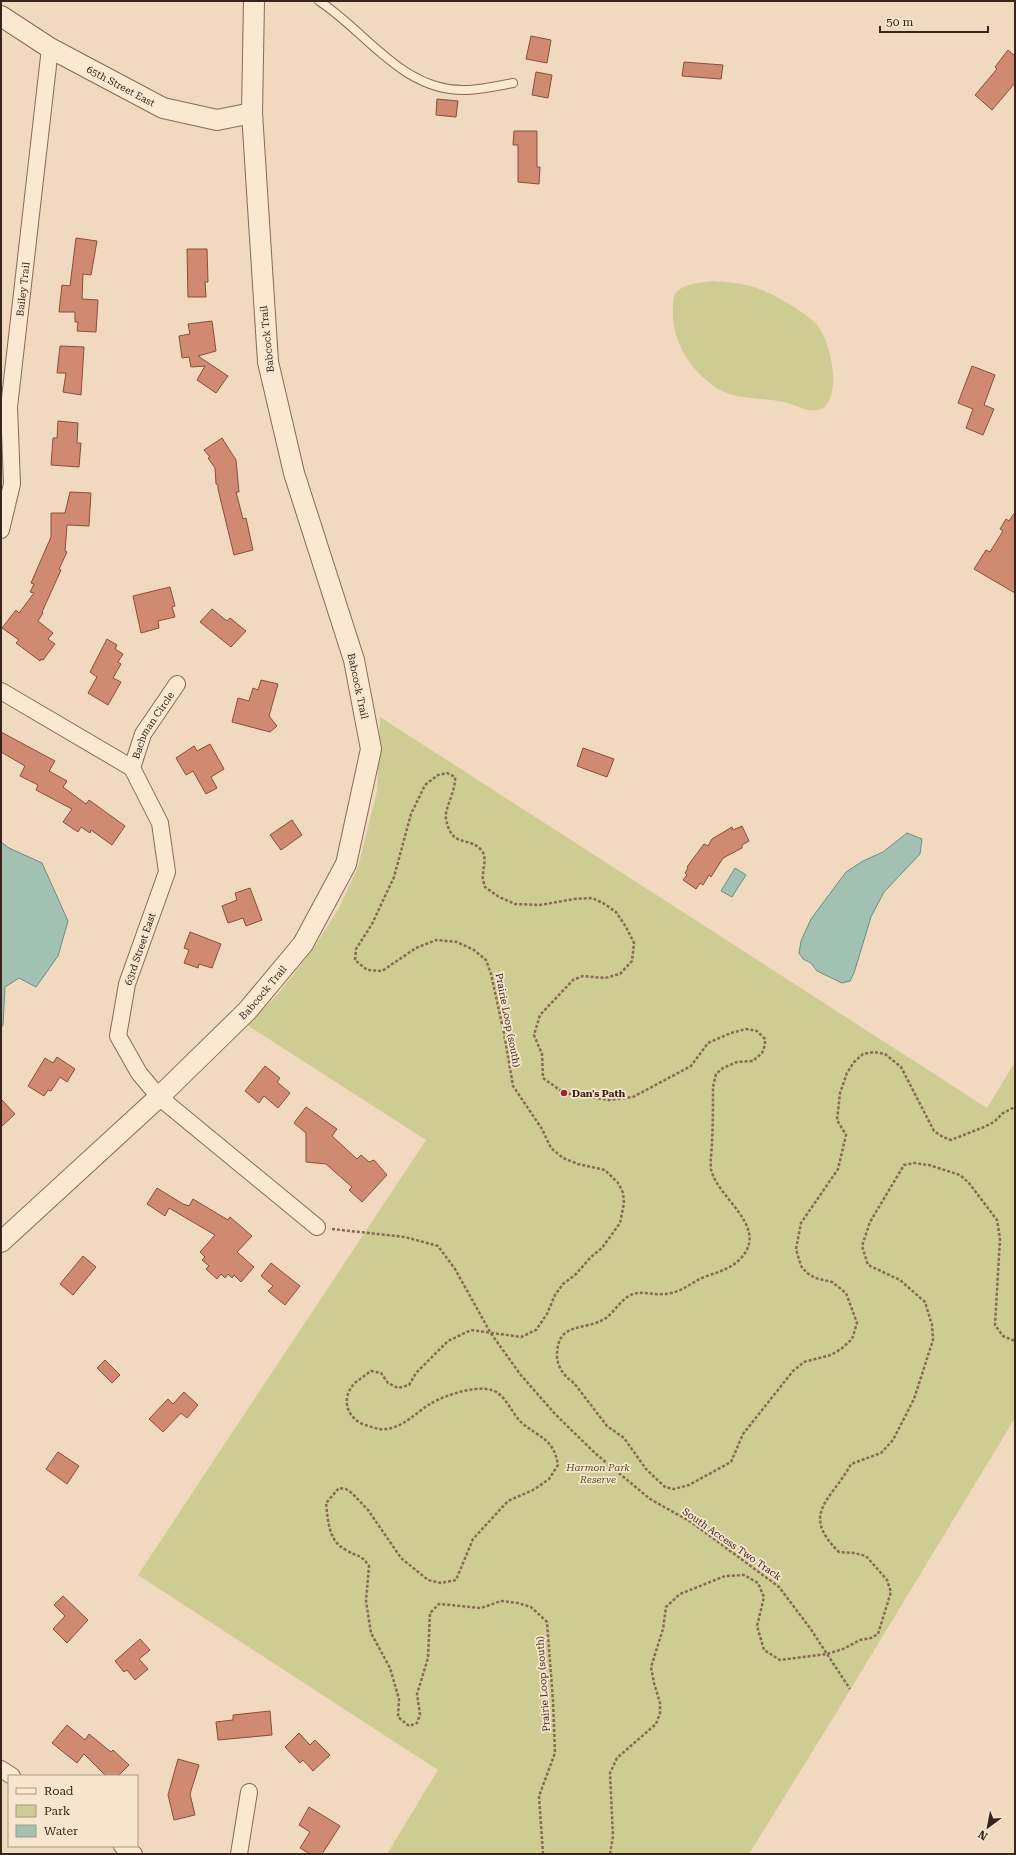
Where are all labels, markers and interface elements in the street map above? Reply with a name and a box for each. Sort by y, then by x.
scale bar [880,8,988,34]
text: 50 m [886,15,913,29]
street label: 65th Street East [85,63,157,108]
street label: Bailey Trail [14,261,31,317]
street label: Babcock Trail [258,305,276,373]
street label: Babcock Trail [346,652,370,720]
street label: Bachman Circle [130,689,176,760]
street label: 63rd Street East [122,911,158,987]
street label: Babcock Trail [237,963,288,1021]
street label: Prairie Loop (south) [493,972,523,1068]
marker: Dan's Path [559,1088,569,1098]
place label: Dan's Path [572,1088,625,1099]
park label: Harmon Park Reserve [565,1462,630,1485]
street label: South Access Two Track [680,1506,784,1583]
street label: Prairie Loop (south) [534,1636,552,1732]
legend [8,1775,138,1847]
text: Road [44,1784,74,1798]
text: Park [44,1804,71,1818]
north arrow [968,1807,1008,1847]
text: Water [44,1824,78,1838]
text: N [975,1827,990,1843]

